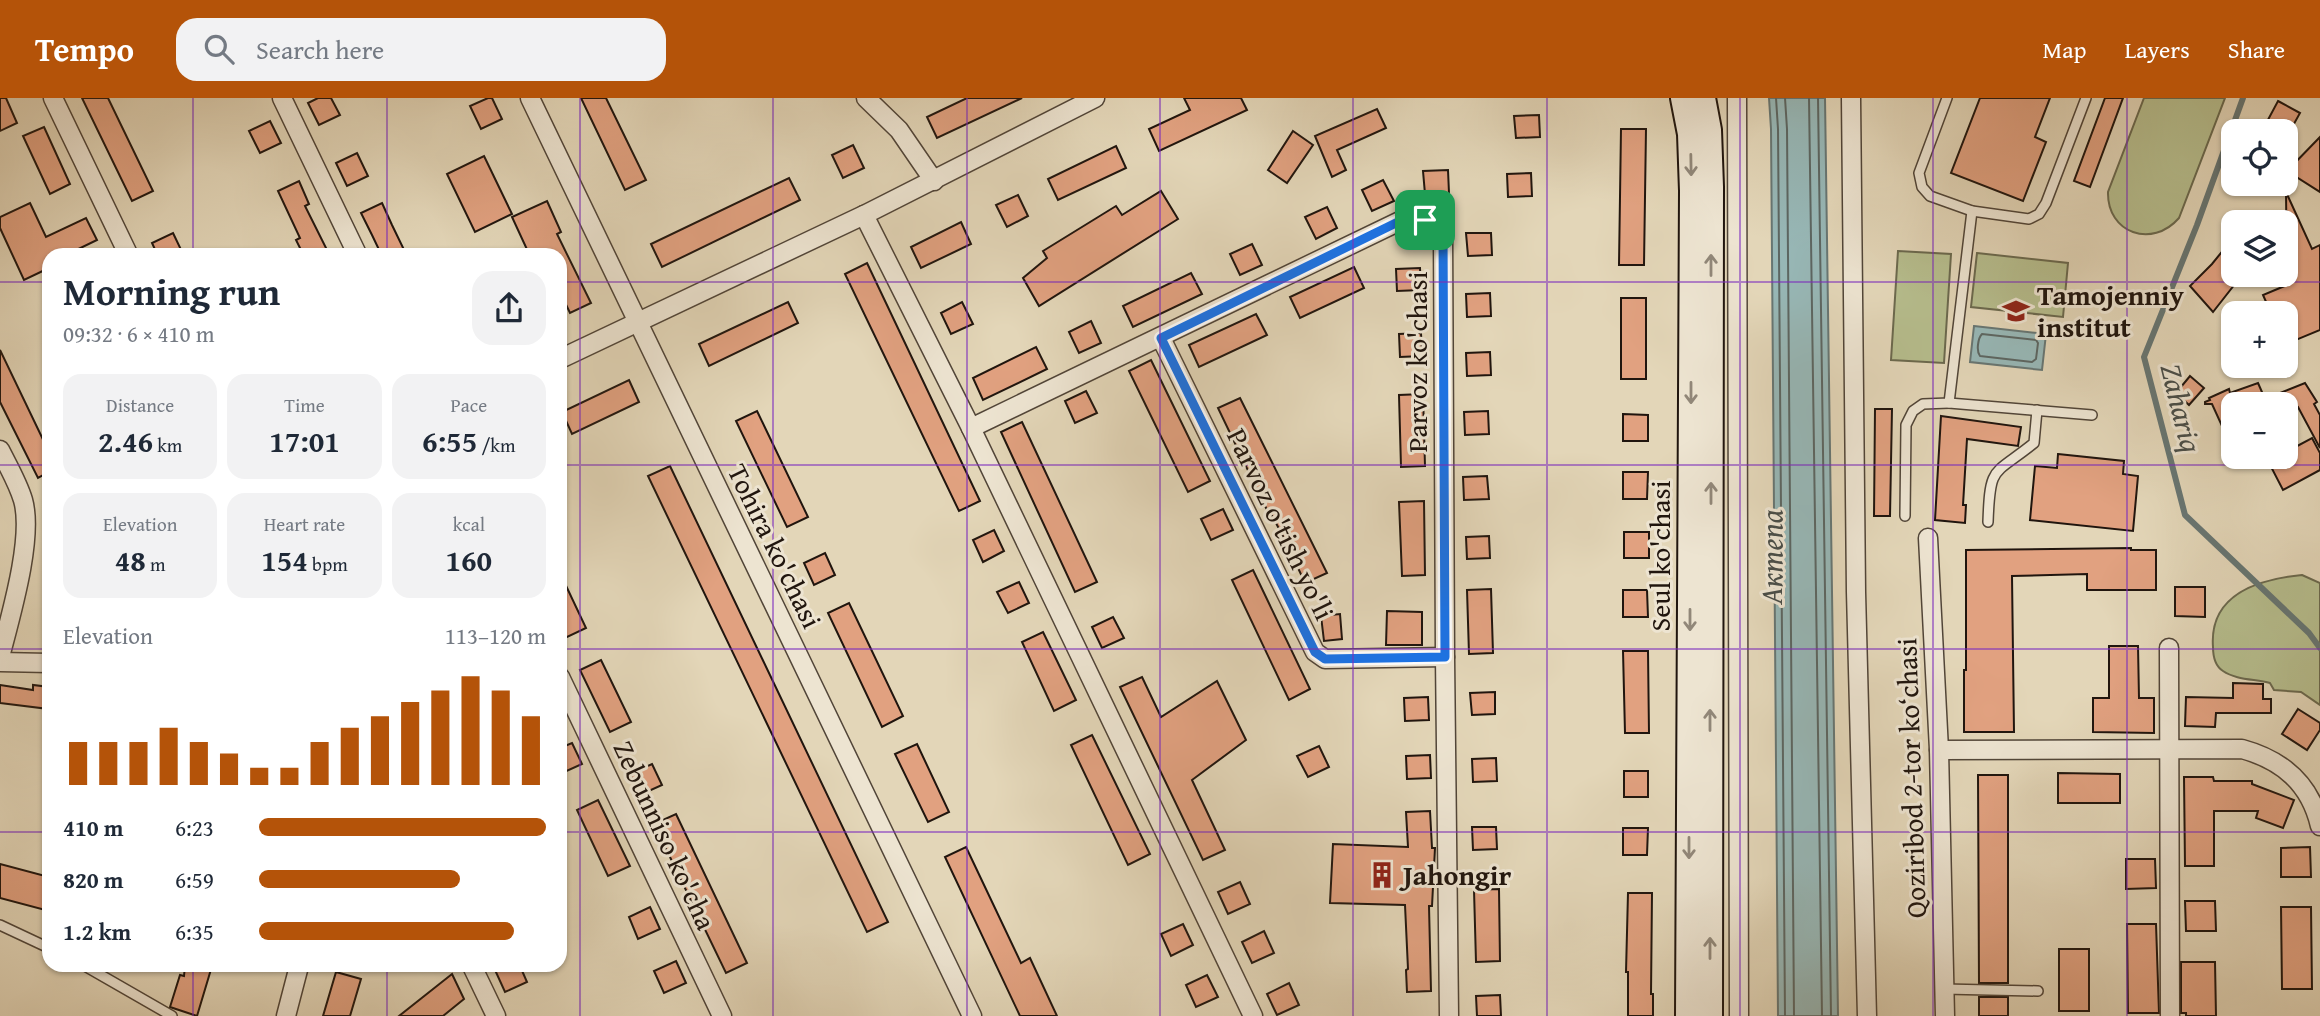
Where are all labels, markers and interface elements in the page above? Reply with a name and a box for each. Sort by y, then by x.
search box [176,18,666,81]
text: Tempo [35,25,134,73]
icon: search [200,30,238,68]
text: Search here [256,30,384,69]
text: Map [2043,32,2086,67]
text: Layers [2124,32,2190,67]
text: Share [2228,32,2285,67]
map controls [2221,119,2298,469]
button: locate [2221,119,2298,196]
one-way arrow [1685,154,1698,177]
pin [1395,190,1455,250]
icon: arrive [1406,201,1444,239]
button: layers [2221,210,2298,287]
one-way arrow [1704,254,1718,277]
text: Morning run [63,263,280,319]
button: share [472,271,546,345]
street label: Parvoz ko'chasi [1396,271,1437,453]
place label: Tamojenniy institut [2037,274,2185,347]
school or university icon: Tamojenniy institut [2001,296,2031,326]
button: + [2221,301,2298,378]
text: 09:32 · 6 × 410 m [63,317,215,350]
water label: Zahariq [2150,359,2214,457]
one-way arrow [1684,381,1698,404]
text: Distance [106,391,174,419]
text: Time [284,391,325,419]
text: Pace [451,391,487,419]
button: − [2221,392,2298,469]
text: 2.46 [98,419,153,463]
text: 17:01 [269,419,340,463]
text: 6:55 [422,419,477,463]
street label: Parvoz o'tish yo'li [1217,421,1346,627]
text: km [153,431,182,459]
text: /km [477,431,516,459]
street label: Tohira ko'chasi [718,457,833,635]
street label: Seul ko'chasi [1639,480,1680,632]
one-way arrow [1704,482,1718,505]
water label: Актепа [1749,509,1793,606]
text: Elevation [103,510,177,538]
text: Heart rate [264,510,345,538]
text: kcal [453,510,485,538]
text: 48 [115,538,146,582]
text: 154 [261,538,308,582]
text: 160 [446,538,492,582]
text: m [146,550,166,578]
text: bpm [308,550,348,578]
one-way arrow [1683,609,1697,632]
text: Elevation [63,619,153,652]
text: 113–120 m [445,619,546,652]
street label: Qoziribod 2-tor ko‘chasi [1885,637,1936,919]
one-way arrow [1703,709,1717,732]
street label: Zebunniso ko'cha [604,733,728,937]
text: 410 m [63,811,124,844]
text: 6:23 [175,811,214,844]
one-way arrow [1682,836,1696,859]
place label: Jahongir [1399,854,1511,895]
building icon: Jahongir [1367,860,1397,890]
text: 820 m [63,863,124,896]
text: 6:59 [175,863,214,896]
text: 1.2 km [63,915,131,948]
text: 6:35 [175,915,214,948]
one-way arrow [1703,937,1717,960]

